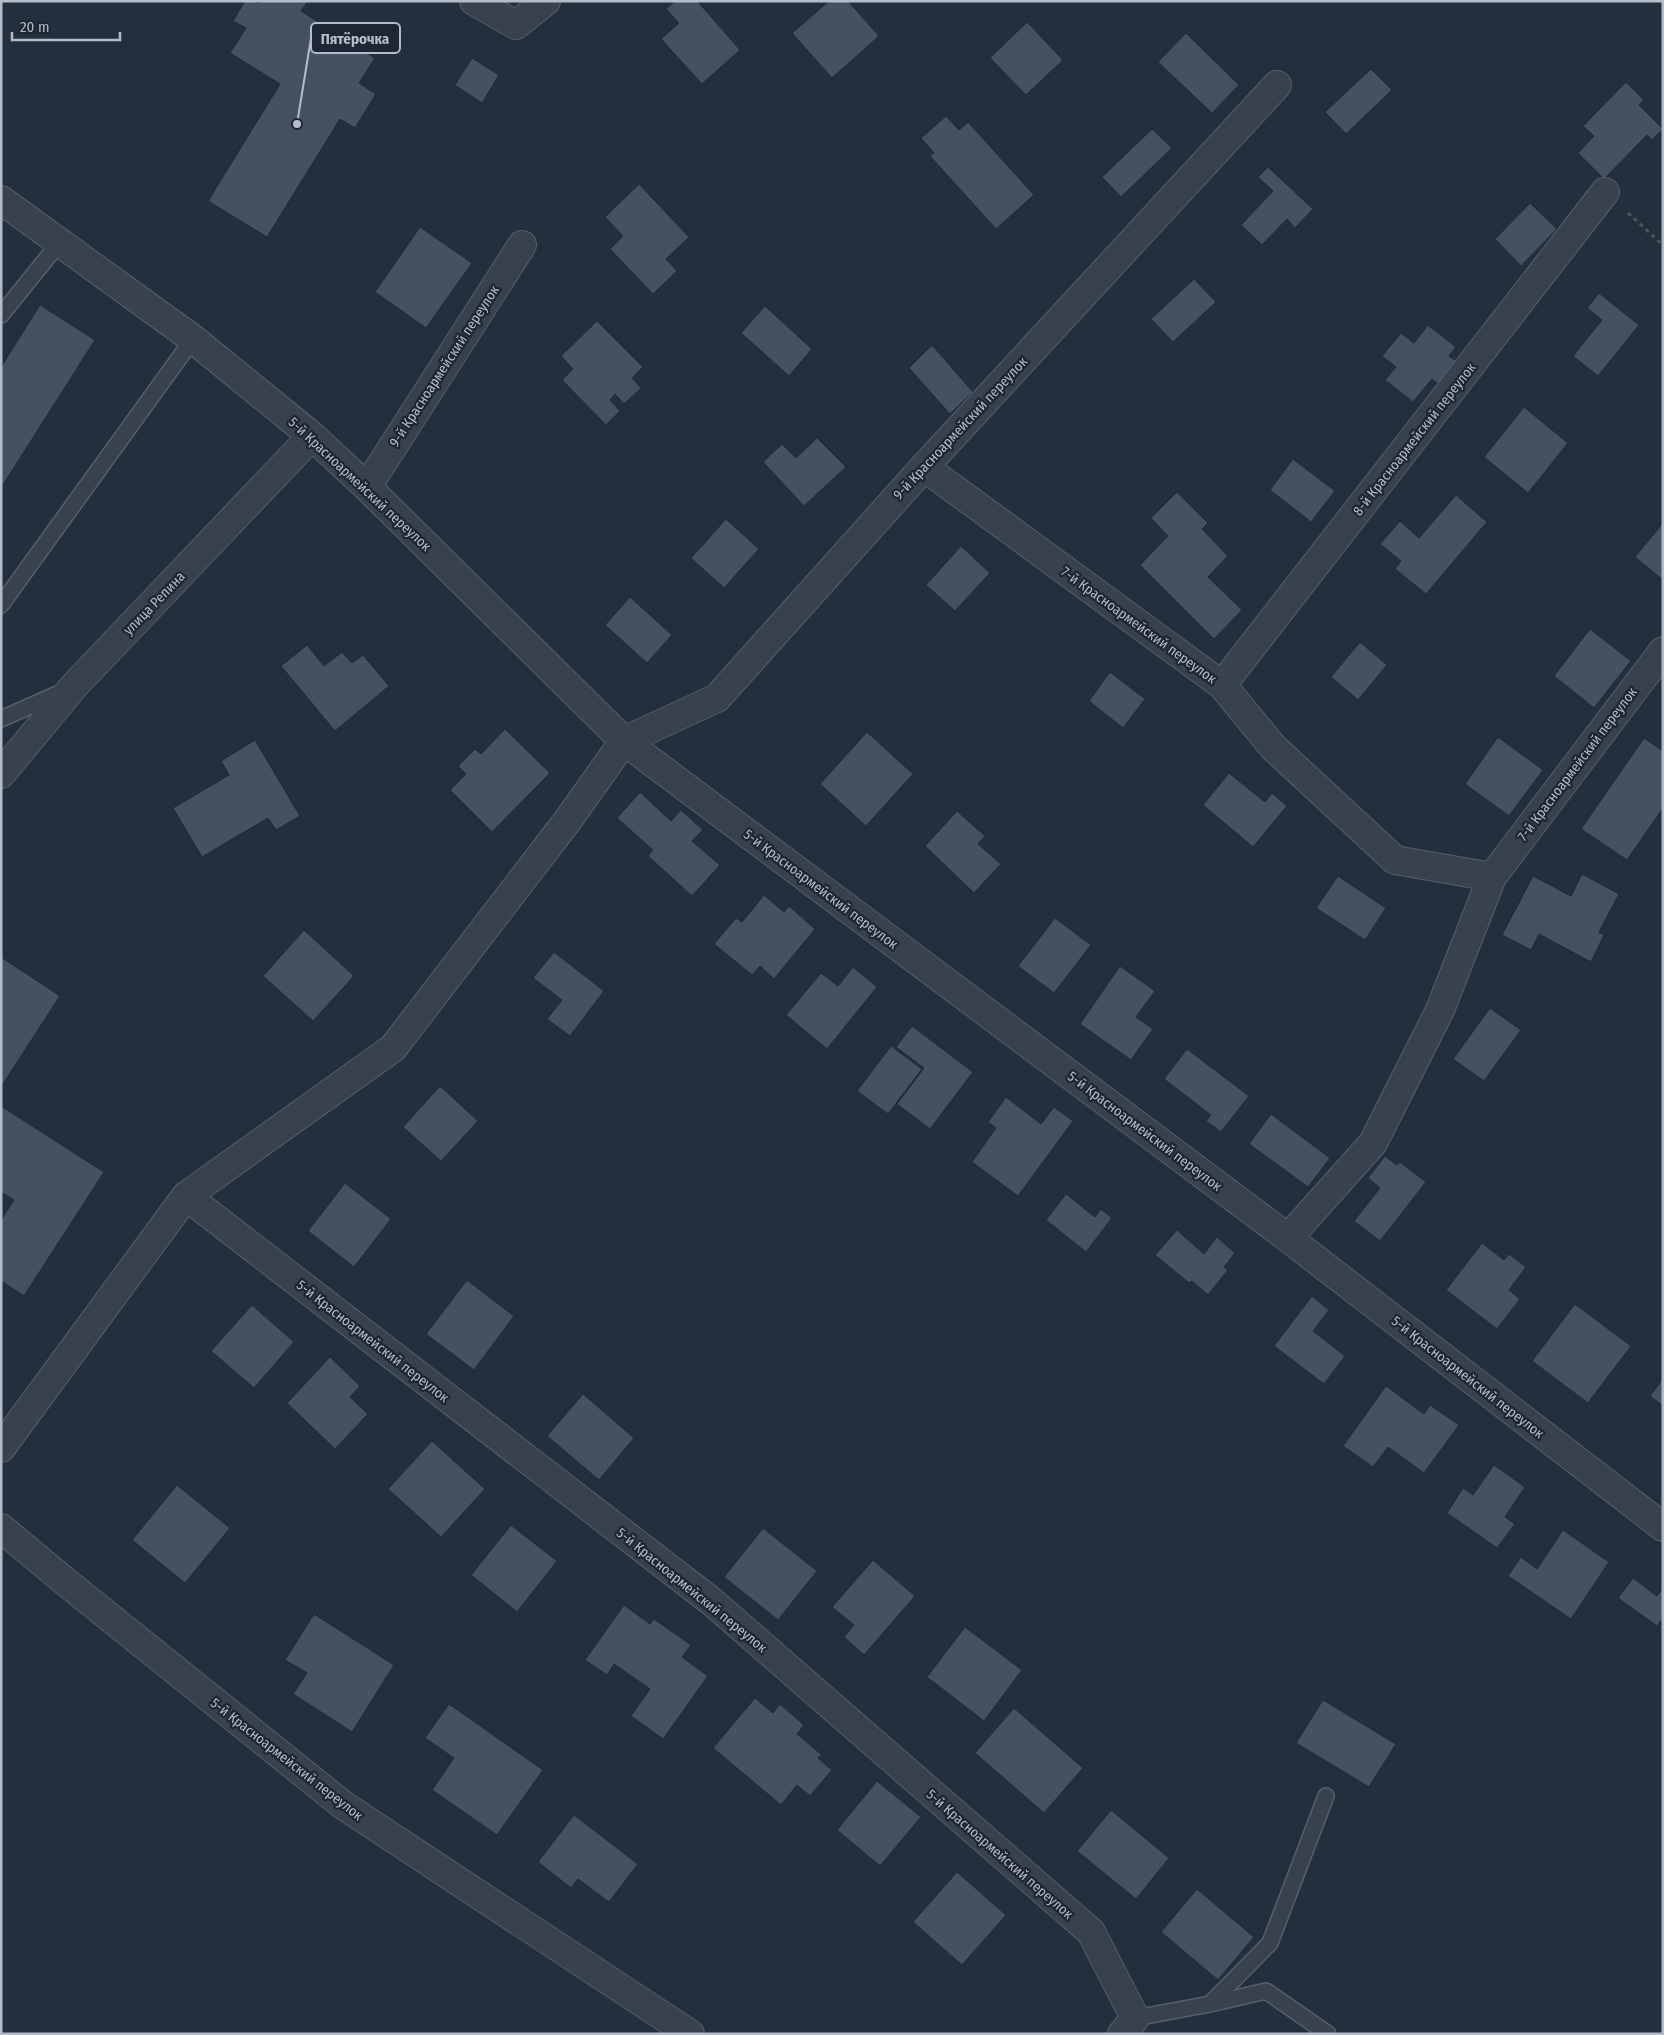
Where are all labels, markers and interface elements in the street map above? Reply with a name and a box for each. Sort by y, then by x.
scale bar [12,10,120,42]
text: 20 m [20,18,50,36]
callout: Пятёрочка [311,23,400,53]
text: Пятёрочка [321,30,390,48]
street label: 9-й Красноармейский переулок [386,282,503,450]
street label: 9-й Красноармейский переулок [890,353,1031,503]
street label: 8-й Красноармейский переулок [1349,359,1480,519]
street label: 5-й Красноармейский переулок [285,414,435,555]
street label: 7-й Красноармейский переулок [1058,563,1220,688]
street label: улица Репина [120,568,189,639]
street label: 7-й Красноармейский переулок [1514,684,1641,844]
street label: 5-й Красноармейский переулок [740,826,902,953]
street label: 5-й Красноармейский переулок [1064,1068,1226,1195]
street label: 5-й Красноармейский переулок [293,1277,453,1406]
street label: 5-й Красноармейский переулок [1388,1313,1548,1442]
street label: 5-й Красноармейский переулок [613,1524,771,1657]
street label: 5-й Красноармейский переулок [207,1695,367,1824]
street label: 5-й Красноармейский переулок [923,1786,1077,1923]

